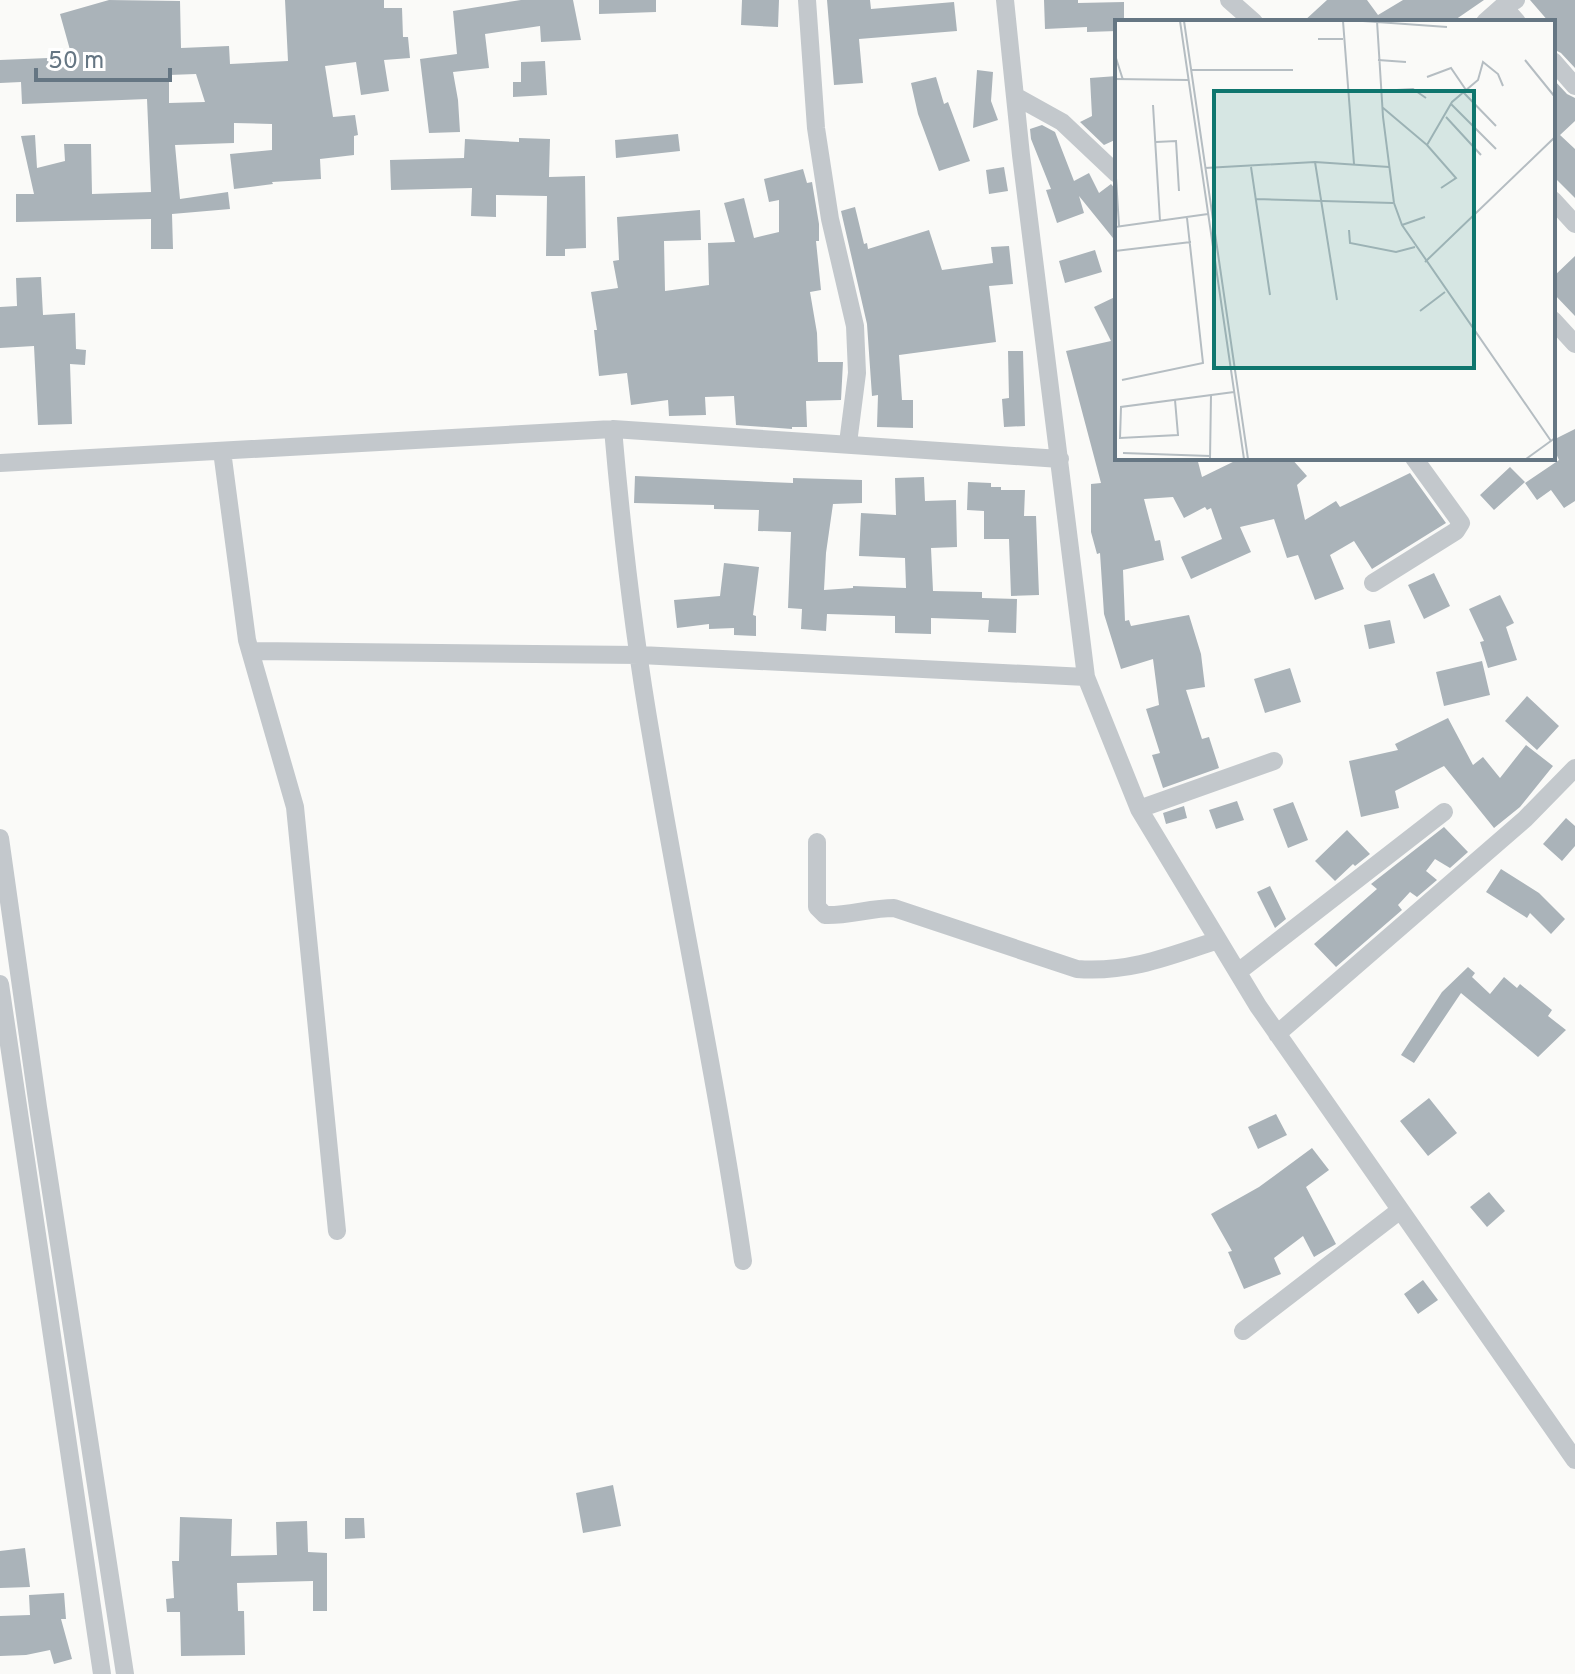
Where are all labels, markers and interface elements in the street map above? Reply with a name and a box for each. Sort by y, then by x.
inset map [1115,20,1555,460]
scale bar [36,32,170,82]
text: 50 m [48,47,104,77]

